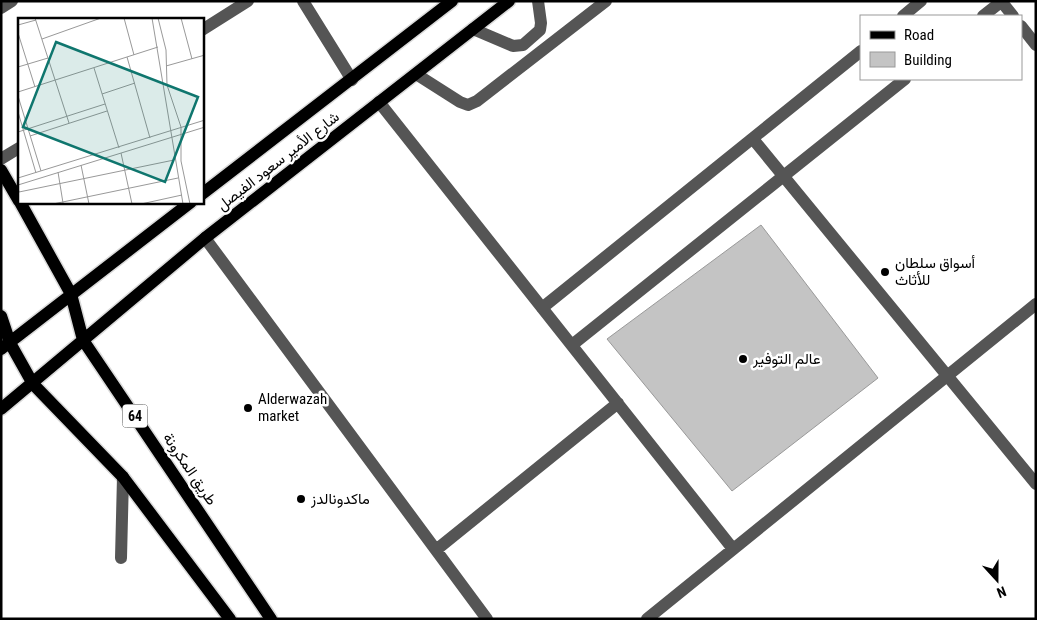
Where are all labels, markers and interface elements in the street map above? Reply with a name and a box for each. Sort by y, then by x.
legend [860,15,1022,80]
inset map [18,18,204,204]
text: Road [904,26,934,44]
text: Building [904,51,952,69]
street label: شارع الأمير سعود الفيصل [213,108,344,216]
place label: أسواق سلطان للأثاث [895,254,976,289]
marker: أسواق سلطان للأثاث [879,266,891,278]
place label: عالم التوفير [752,350,821,369]
marker: عالم التوفير [737,353,749,365]
place label: Alderwazah market [258,390,327,425]
marker: Alderwazah market [242,402,254,414]
road number: 64 [122,404,148,428]
street label: طريق المكرونة [158,429,221,509]
place label: ماكدونالدز [310,490,370,508]
marker: ماكدونالدز [295,493,307,505]
north arrow [972,555,1022,605]
text: N [995,583,1009,601]

